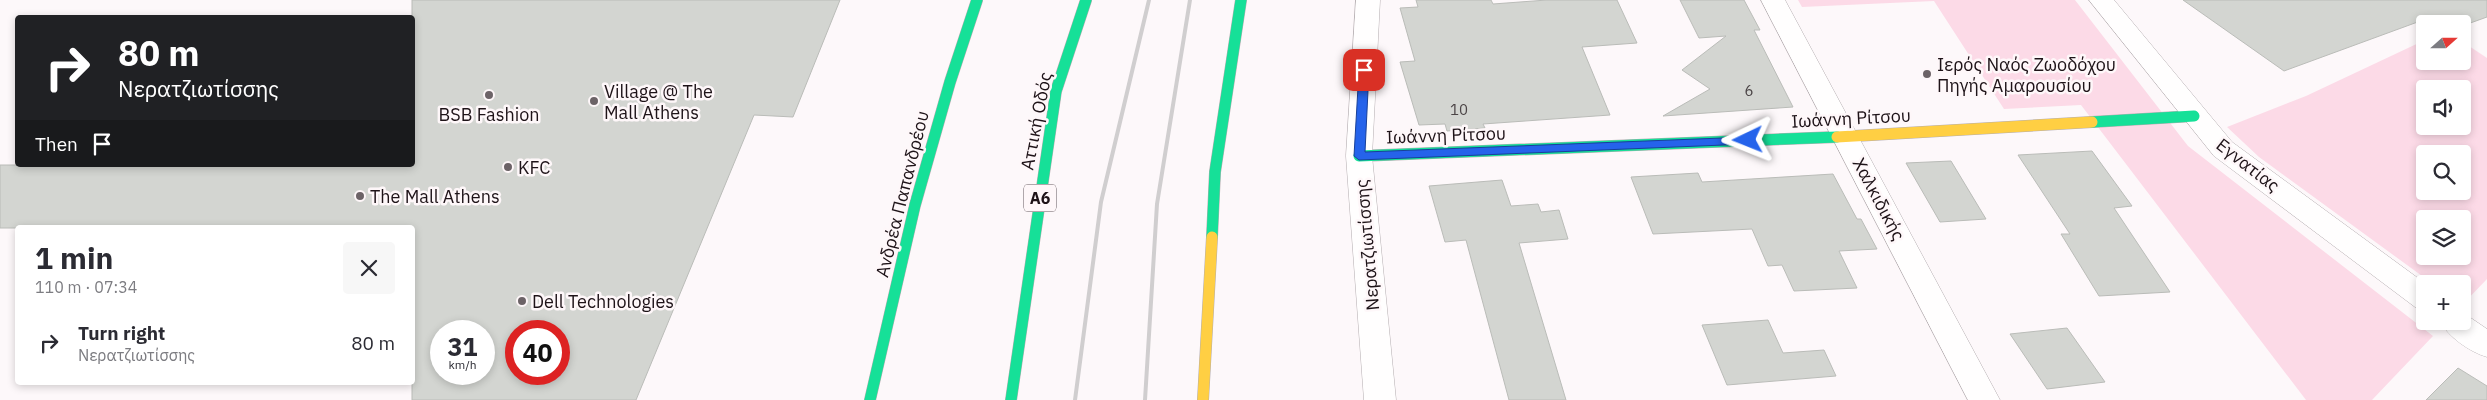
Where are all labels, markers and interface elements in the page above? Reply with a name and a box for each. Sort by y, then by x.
north arrow [2416,15,2471,70]
map controls [2416,15,2471,330]
text: 80 m [118,30,200,76]
icon: right [35,35,100,100]
pin [1343,49,1385,91]
place label: Ιερός Ναός Ζωοδόχου Πηγής Αμαρουσίου [1937,53,2116,97]
icon: arrive [1350,56,1378,84]
marker: Ιερός Ναός Ζωοδόχου Πηγής Αμαρουσίου [1921,68,1933,80]
street label: Αττική Οδός [1015,70,1057,172]
text: Νερατζιωτίσσης [118,74,279,103]
place label: Village @ The Mall Athens [604,80,713,124]
button: sound [2416,80,2471,135]
house number: 6 [1744,81,1754,100]
marker: BSB Fashion [483,89,495,101]
marker: Village @ The Mall Athens [588,95,600,107]
house number: 10 [1450,100,1468,119]
place label: BSB Fashion [439,103,539,126]
street label: Ιωάννη Ρίτσου [1790,103,1912,133]
street label: Ανδρέα Παπανδρέου [870,108,934,280]
position arrow [1721,113,1773,165]
street label: Ιωάννη Ρίτσου [1386,121,1506,149]
icon: arrive [88,130,116,158]
text: Then [35,132,78,156]
street label: Εγνατίας [2212,133,2285,197]
button: search [2416,145,2471,200]
street label: Χαλκιδικής [1848,154,1910,244]
place label: KFC [518,156,550,179]
marker: KFC [502,161,514,173]
street label: Νερατζιωτίσσης [1350,178,1384,312]
road number: Α6 [1024,184,1056,212]
place label: The Mall Athens [370,185,500,208]
marker: The Mall Athens [354,190,366,202]
button: layers [2416,210,2471,265]
text: 1 min [35,238,113,277]
button: close [343,242,395,294]
button: + [2416,275,2471,330]
text: 110 m · 07:34 [35,277,137,297]
place label: Dell Technologies [532,290,674,313]
marker: Dell Technologies [516,295,528,307]
speed limit sign: 40 [505,320,570,385]
text: Turn right [78,321,165,345]
icon: right [35,329,63,357]
text: 31 [447,330,478,363]
text: 80 m [351,331,395,355]
text: Νερατζιωτίσσης [78,345,195,365]
text: km/h [448,357,477,372]

